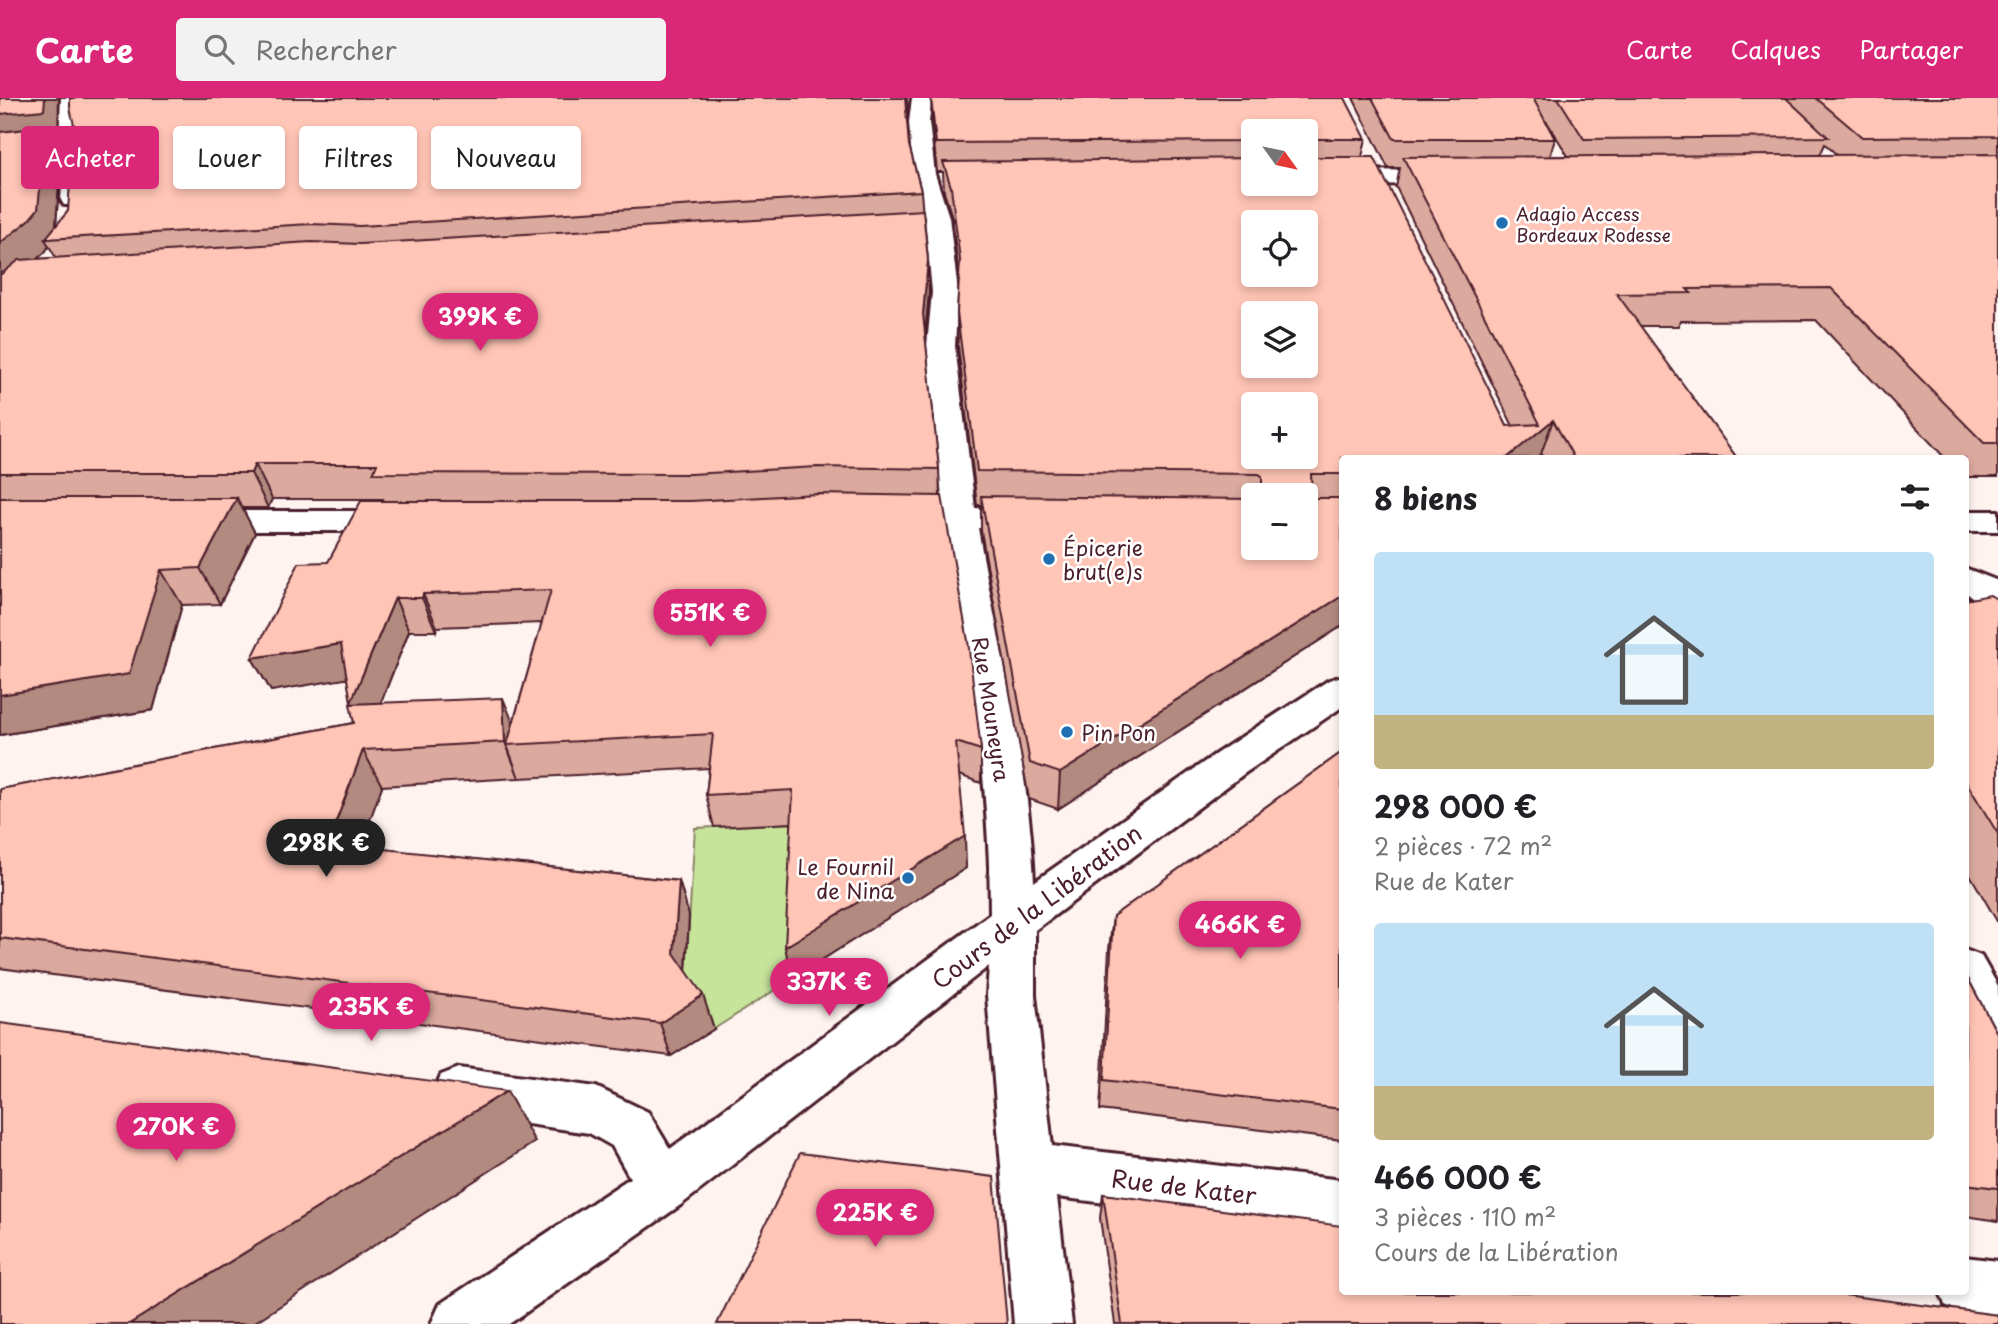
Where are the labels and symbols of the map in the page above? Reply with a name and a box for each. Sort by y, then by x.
north arrow [1241,119,1318,196]
place label: Adagio Access Bordeaux Rodesse [1516,200,1671,248]
marker: Adagio Access Bordeaux Rodesse [1494,215,1510,231]
pin: 399K € [423,294,537,353]
place label: Épicerie brut(e)s [1063,531,1143,587]
marker: Épicerie brut(e)s [1041,551,1057,567]
pin: 551K € [653,589,767,649]
street label: Rue Mouneyra [965,634,1019,784]
place label: Pin Pon [1081,716,1156,748]
marker: Pin Pon [1059,724,1075,740]
street label: Cours de la Libération [923,815,1149,997]
pin: 298K € [269,820,383,879]
place label: Le Fournil de Nina [797,850,895,906]
marker: Le Fournil de Nina [900,870,916,886]
pin: 466K € [1183,902,1297,961]
pin: 337K € [772,958,886,1018]
pin: 235K € [314,984,428,1043]
pin: 270K € [119,1104,233,1163]
street label: Rue de Kater [1110,1159,1259,1213]
pin: 225K € [818,1190,932,1249]

